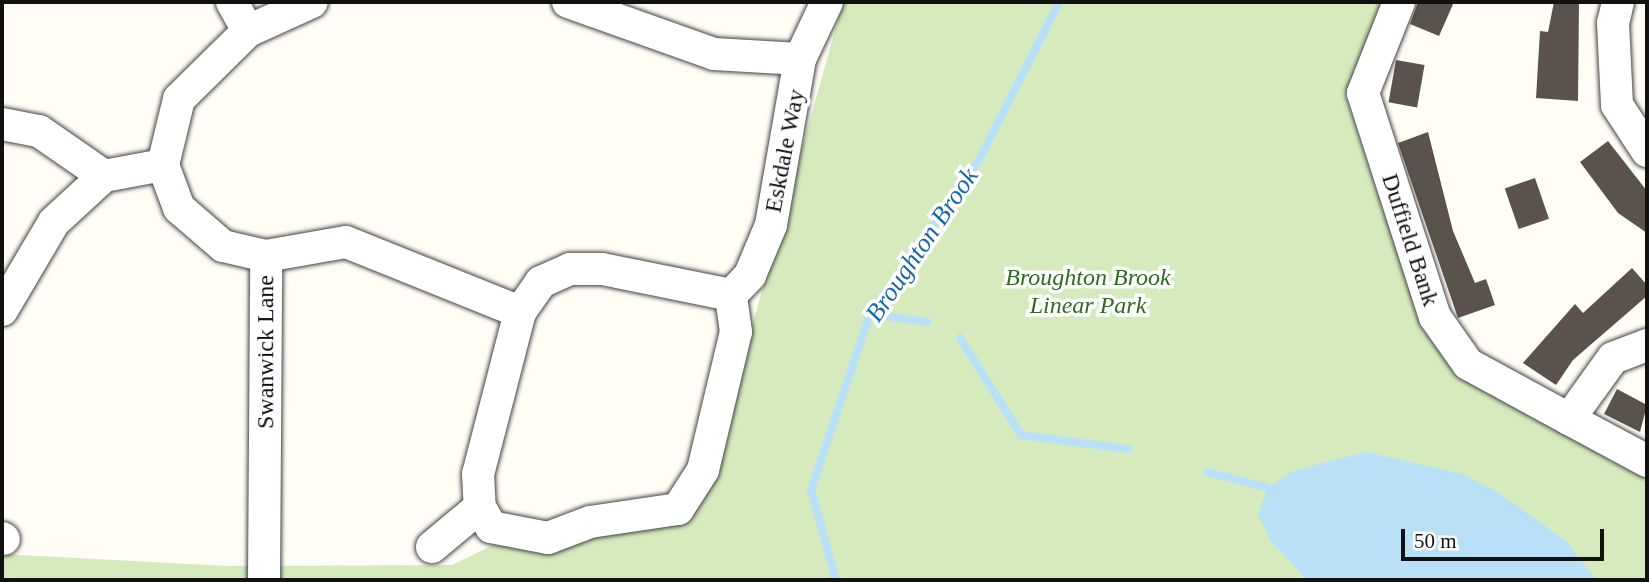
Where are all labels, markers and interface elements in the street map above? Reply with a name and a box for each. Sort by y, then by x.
street label: Eskdale Way [759,87,811,215]
water label: Broughton Brook [859,162,985,328]
street label: Duffield Bank [1375,170,1445,310]
park label: Broughton Brook Linear Park [1005,264,1171,320]
street label: Swanwick Lane [252,275,280,429]
scale bar [1404,516,1607,560]
text: 50 m [1414,529,1457,553]

